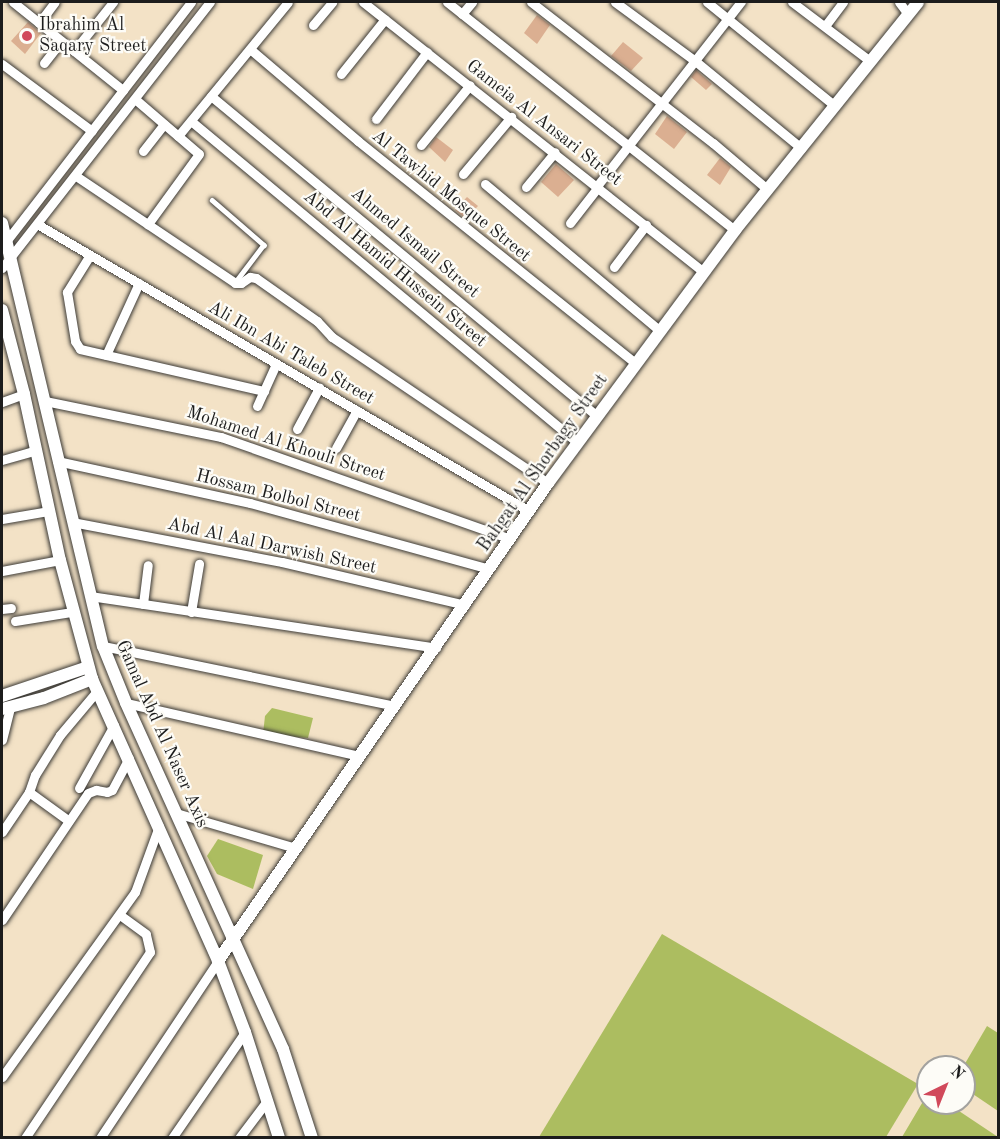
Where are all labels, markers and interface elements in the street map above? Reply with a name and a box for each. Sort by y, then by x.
place label: Ibrahim Al Saqary Street [39,15,147,57]
marker: Ibrahim Al Saqary Street [20,29,34,43]
street label: Gameia Al Ansari Street [462,55,626,191]
street label: Al Tawhid Mosque Street [367,125,535,267]
street label: Ahmed Ismail Street [346,183,484,303]
street label: Abd Al Hamid Hussein Street [299,186,491,352]
street label: Ali Ibn Abi Taleb Street [204,297,378,409]
street label: Bahgat Al Shorbagy Street [473,370,613,556]
street label: Mohamed Al Khouli Street [184,402,388,486]
street label: Hossam Bolbol Street [193,465,363,527]
street label: Abd Al Aal Darwish Street [166,513,378,579]
street label: Gamal Abd Al Naser Axis [111,637,213,831]
north arrow [916,1055,976,1115]
text: N [947,1063,967,1083]

